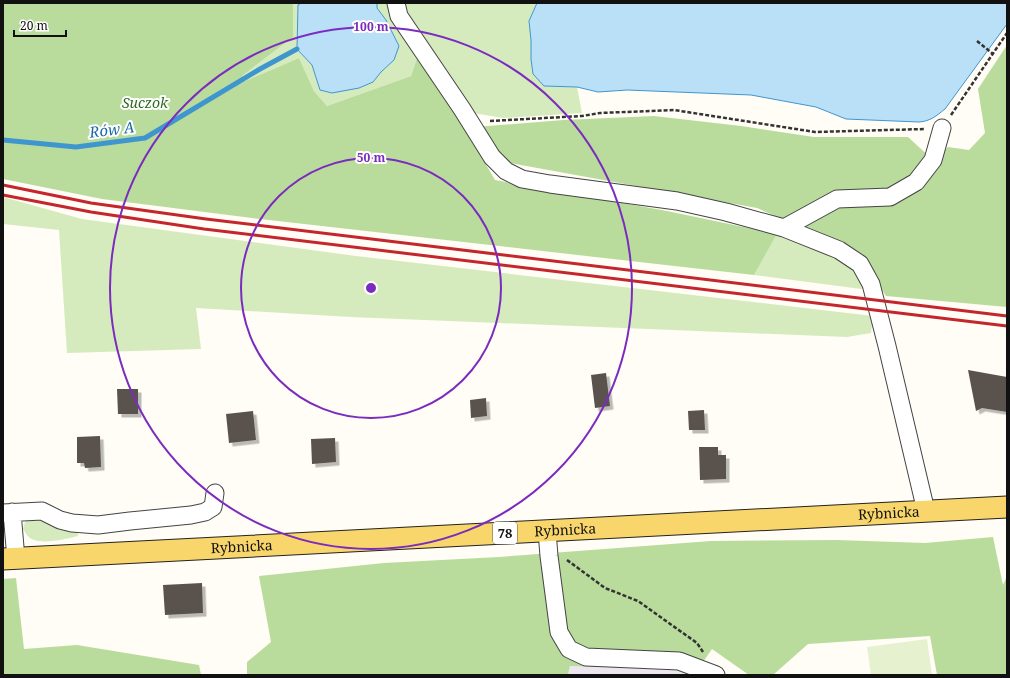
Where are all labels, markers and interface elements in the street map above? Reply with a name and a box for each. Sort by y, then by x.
scale bar [14,12,66,38]
text: 20 m [20,17,48,34]
text: 100 m [353,18,389,35]
park label: Suczok [122,93,169,112]
water label: Rów A [87,116,136,142]
text: 50 m [357,149,385,166]
centre of rings [364,281,378,295]
street label: Rybnicka [857,502,920,524]
street label: Rybnicka [534,518,597,540]
road number: 78 [493,522,517,544]
street label: Rybnicka [210,535,273,557]

